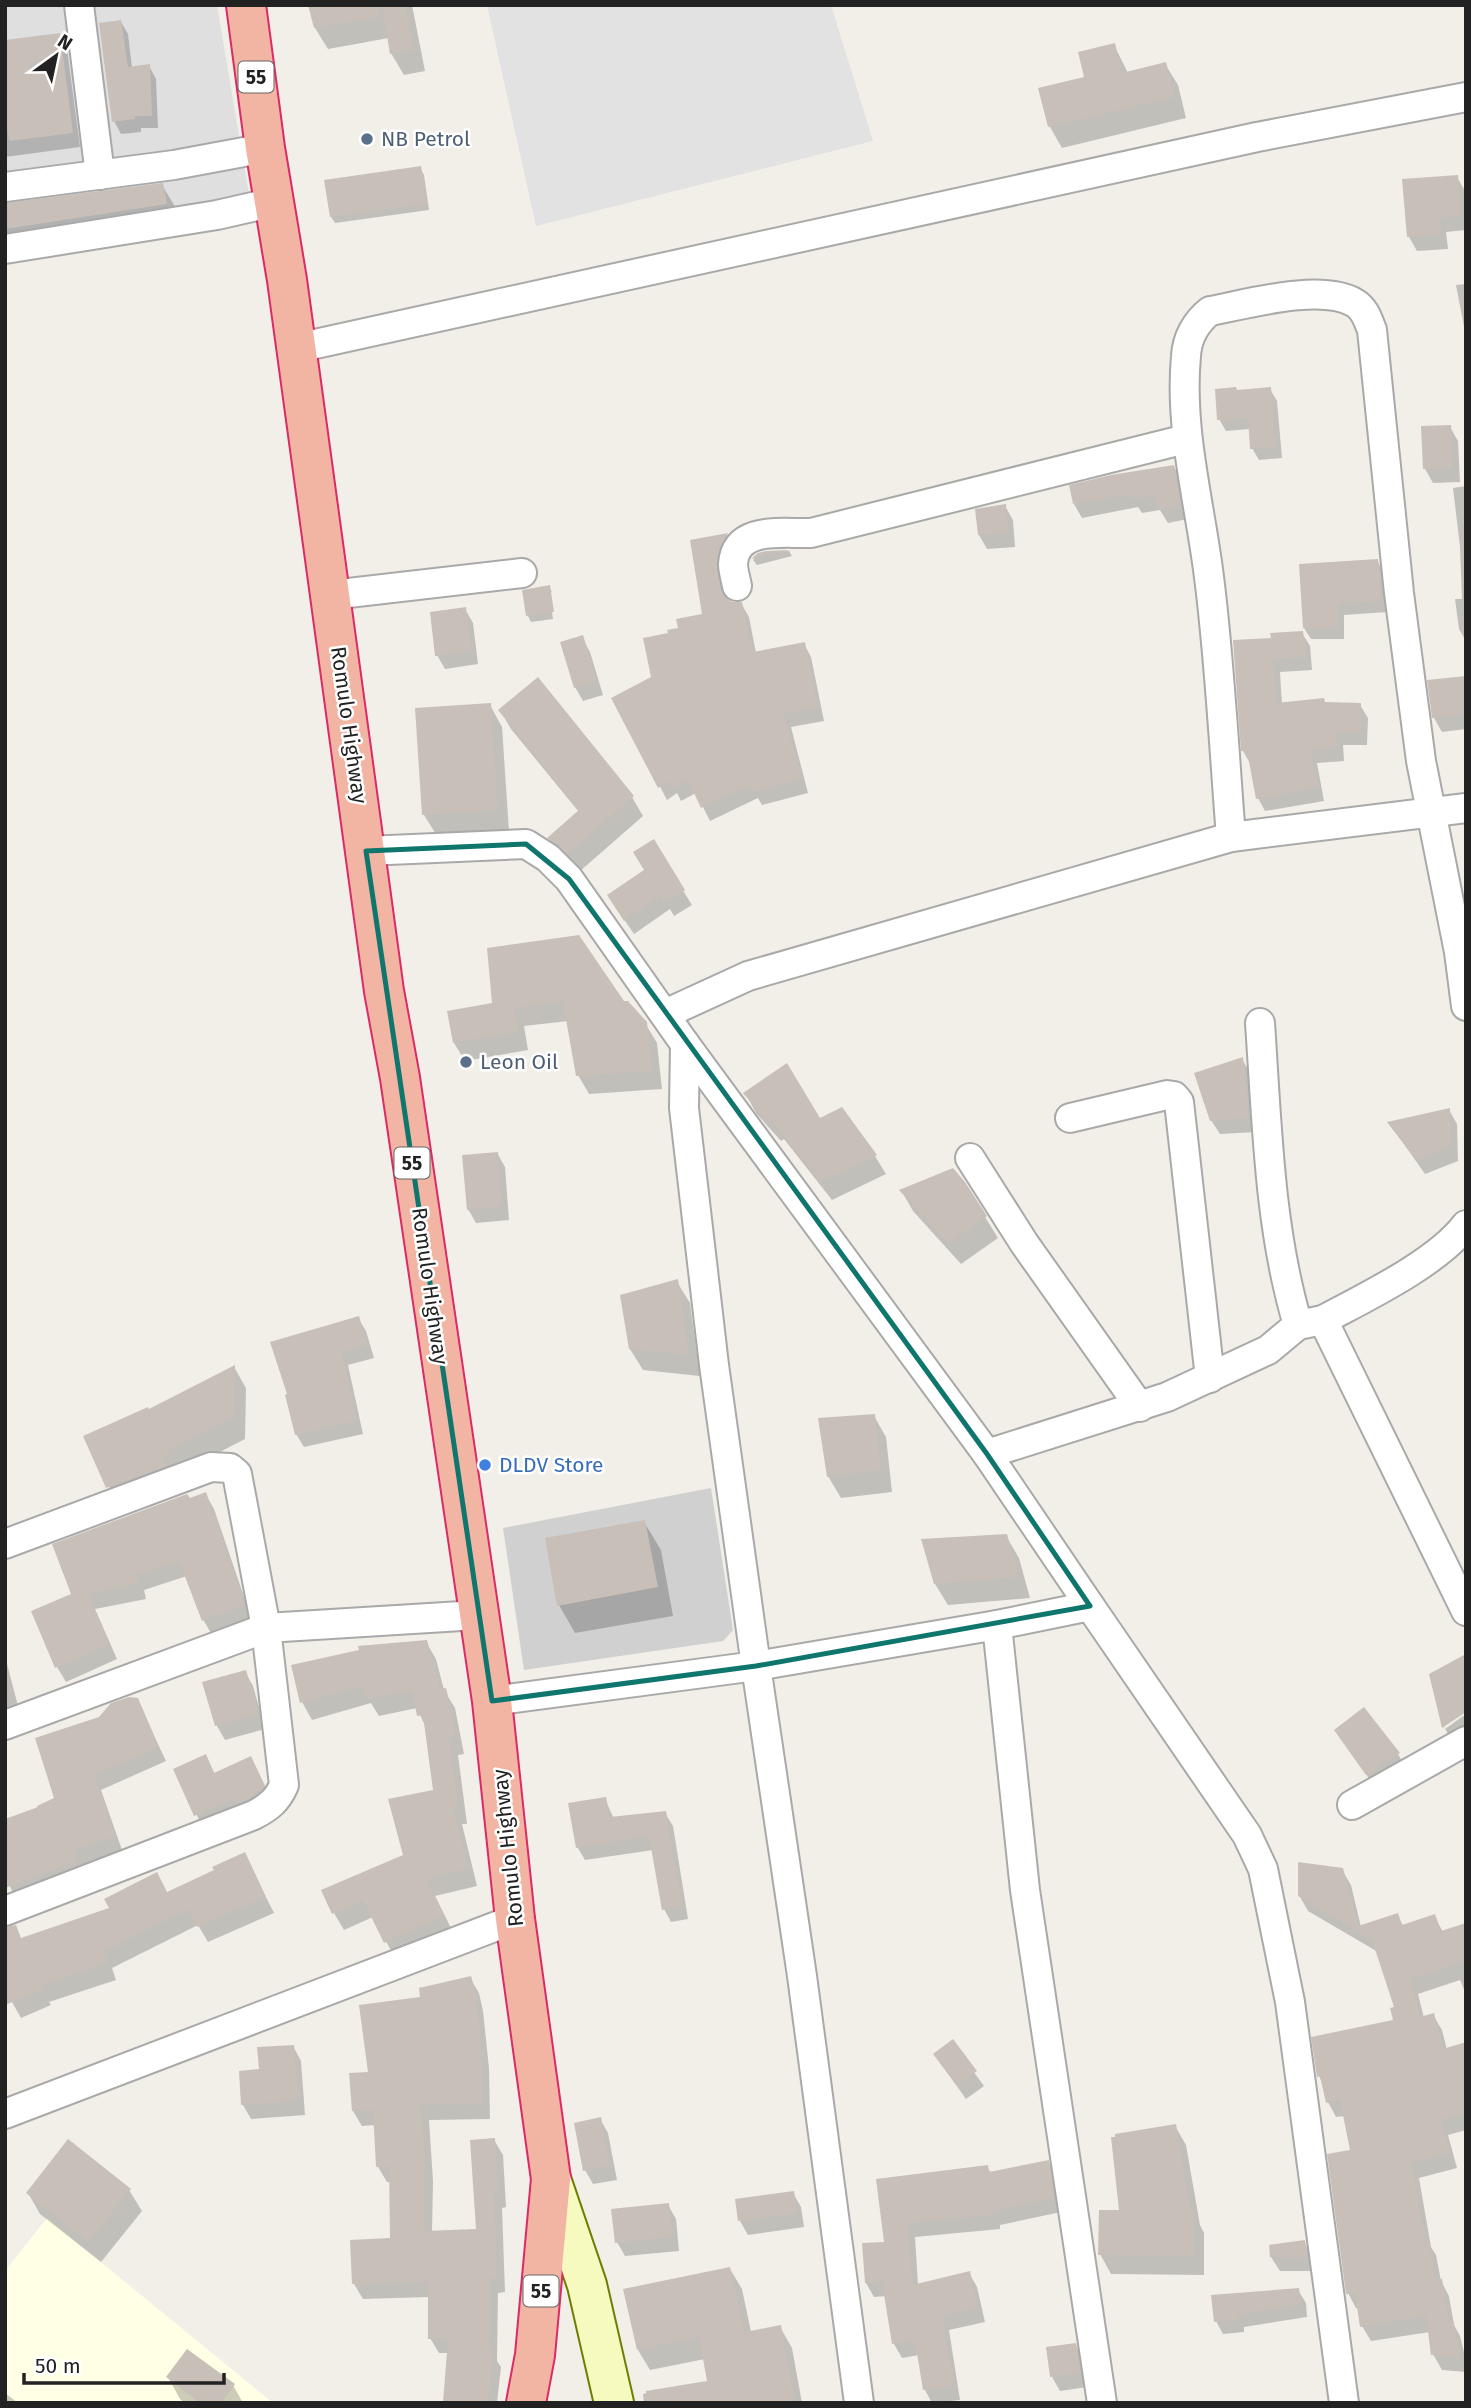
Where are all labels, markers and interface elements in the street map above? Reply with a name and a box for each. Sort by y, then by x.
north arrow [21,21,91,91]
text: N [53,29,77,55]
road number: 55 [238,61,274,92]
place label: NB Petrol [381,126,470,152]
marker: NB Petrol [359,131,375,147]
street label: Romulo Highway [325,645,373,806]
place label: Leon Oil [480,1049,558,1075]
marker: Leon Oil [458,1054,474,1070]
road number: 55 [394,1148,430,1178]
street label: Romulo Highway [406,1206,454,1367]
place label: DLDV Store [499,1452,604,1478]
marker: DLDV Store [477,1457,493,1473]
street label: Romulo Highway [487,1767,529,1928]
road number: 55 [524,2276,558,2306]
scale bar [24,2342,224,2386]
text: 50 m [35,2353,81,2379]

